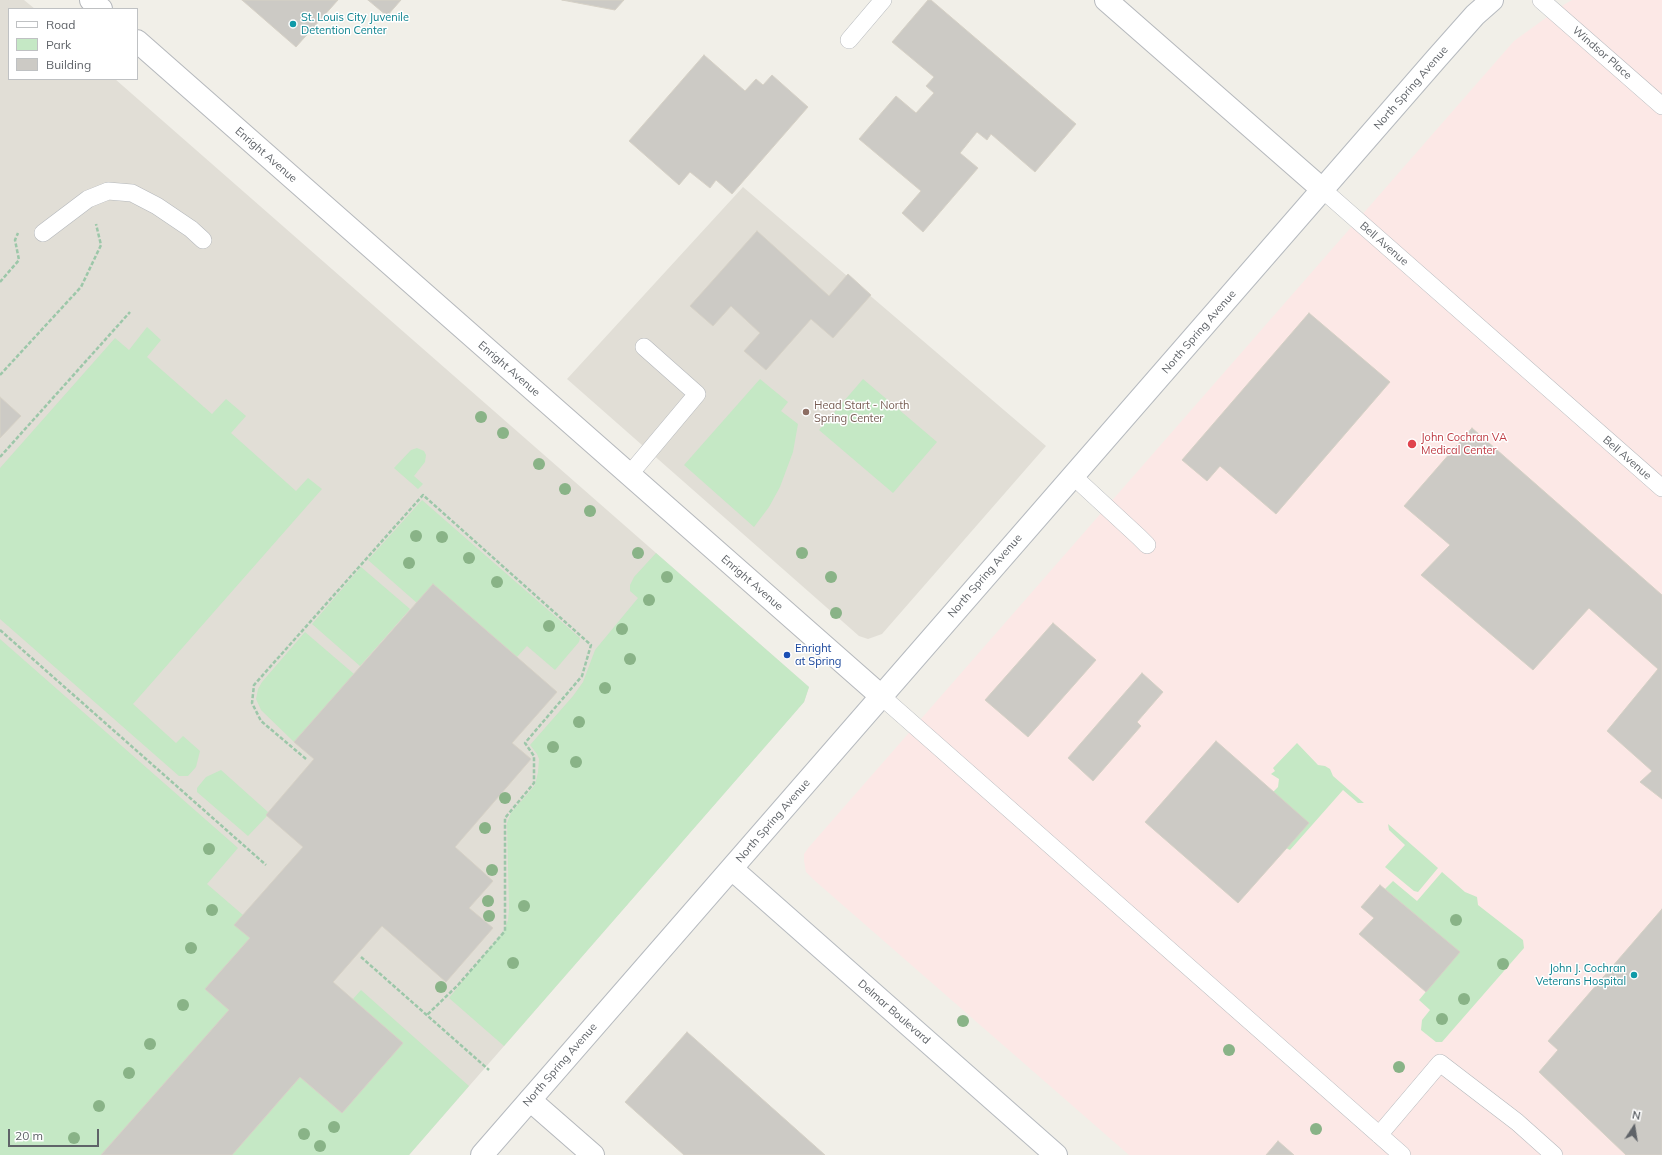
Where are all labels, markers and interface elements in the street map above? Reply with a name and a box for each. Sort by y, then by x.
legend [8,8,138,80]
place label: St. Louis City Juvenile Detention Center [301,11,409,37]
text: Road [46,17,75,32]
marker: St. Louis City Juvenile Detention Center [288,19,298,29]
street label: Windsor Place [1570,24,1634,82]
text: Park [46,37,71,52]
street label: North Spring Avenue [1371,44,1451,132]
text: Building [46,57,91,72]
street label: Enright Avenue [232,125,300,185]
street label: Bell Avenue [1357,219,1411,269]
street label: North Spring Avenue [1159,288,1239,376]
street label: Enright Avenue [475,339,543,399]
place label: Head Start - North Spring Center [814,399,909,425]
marker: Head Start - North Spring Center [801,407,811,417]
place label: John Cochran VA Medical Center [1421,431,1507,457]
street label: Bell Avenue [1600,433,1654,483]
marker: John Cochran VA Medical Center [1406,438,1418,450]
street label: North Spring Avenue [945,532,1025,620]
street label: Enright Avenue [718,553,786,613]
place label: Enright at Spring [795,642,841,668]
marker: Enright at Spring [782,650,792,660]
street label: North Spring Avenue [733,777,813,865]
place label: John J. Cochran Veterans Hospital [1535,962,1626,988]
marker: John J. Cochran Veterans Hospital [1629,970,1639,980]
street label: Delmar Boulevard [855,977,933,1047]
street label: North Spring Avenue [520,1021,600,1109]
north arrow [1614,1107,1654,1147]
text: N [1631,1108,1642,1123]
scale bar [10,1121,101,1147]
text: 20 m [15,1128,43,1143]

